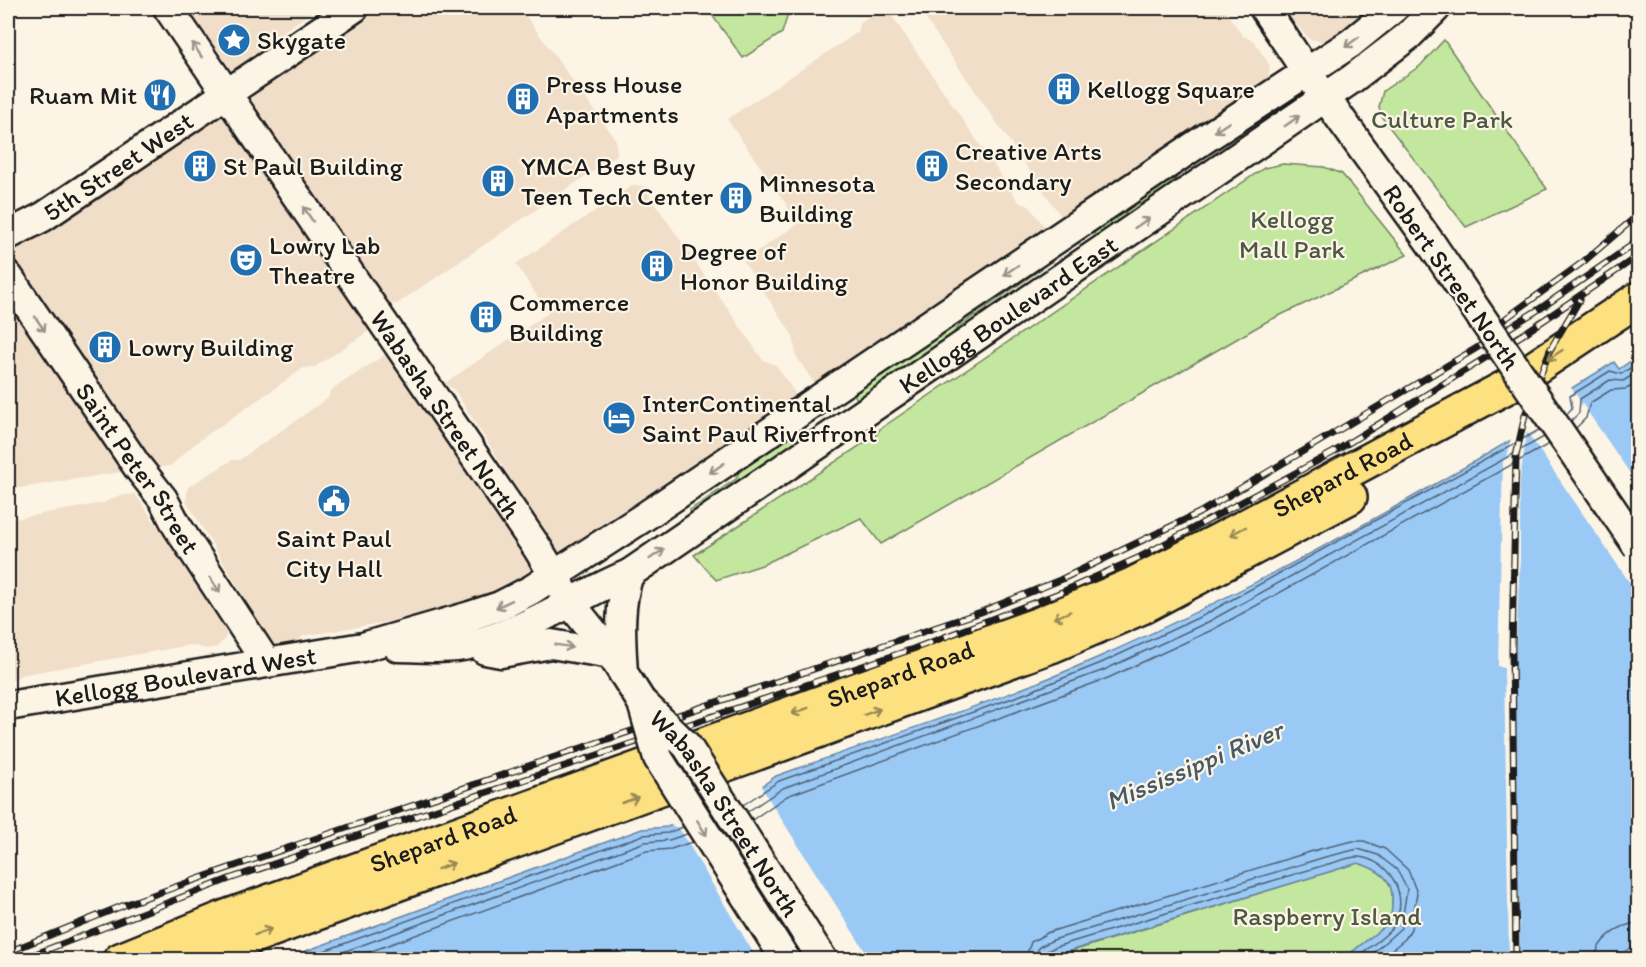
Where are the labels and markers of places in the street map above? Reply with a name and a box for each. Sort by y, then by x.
place icon: Skygate [216,22,252,58]
place label: Skygate [257,24,346,56]
place label: Press House Apartments [546,68,682,130]
building icon: Kellogg Square [1046,71,1082,107]
place label: Kellogg Square [1087,73,1255,105]
restaurant icon: Ruam Mit [142,77,178,113]
place label: Ruam Mit [29,79,137,111]
building icon: Press House Apartments [505,81,541,117]
place label: Creative Arts Secondary [955,135,1102,197]
building icon: St Paul Building [182,148,218,184]
building icon: Creative Arts Secondary [914,148,950,184]
place label: St Paul Building [223,150,403,182]
place label: YMCA Best Buy Teen Tech Center [521,150,714,212]
building icon: YMCA Best Buy Teen Tech Center [480,163,516,199]
place label: Minnesota Building [759,167,876,229]
building icon: Minnesota Building [718,180,754,216]
place label: Lowry Lab Theatre [269,229,381,291]
place label: Degree of Honor Building [680,235,849,297]
theatre icon: Lowry Lab Theatre [228,242,264,278]
building icon: Degree of Honor Building [639,248,675,284]
place label: Commerce Building [509,286,629,348]
building icon: Commerce Building [468,299,504,335]
building icon: Lowry Building [87,329,123,365]
place label: Lowry Building [128,331,294,363]
place label: InterContinental Saint Paul Riverfront [642,387,877,449]
hotel icon: InterContinental Saint Paul Riverfront [601,400,637,436]
public building icon: Saint Paul City Hall [316,483,352,519]
place label: Saint Paul City Hall [276,522,392,584]

